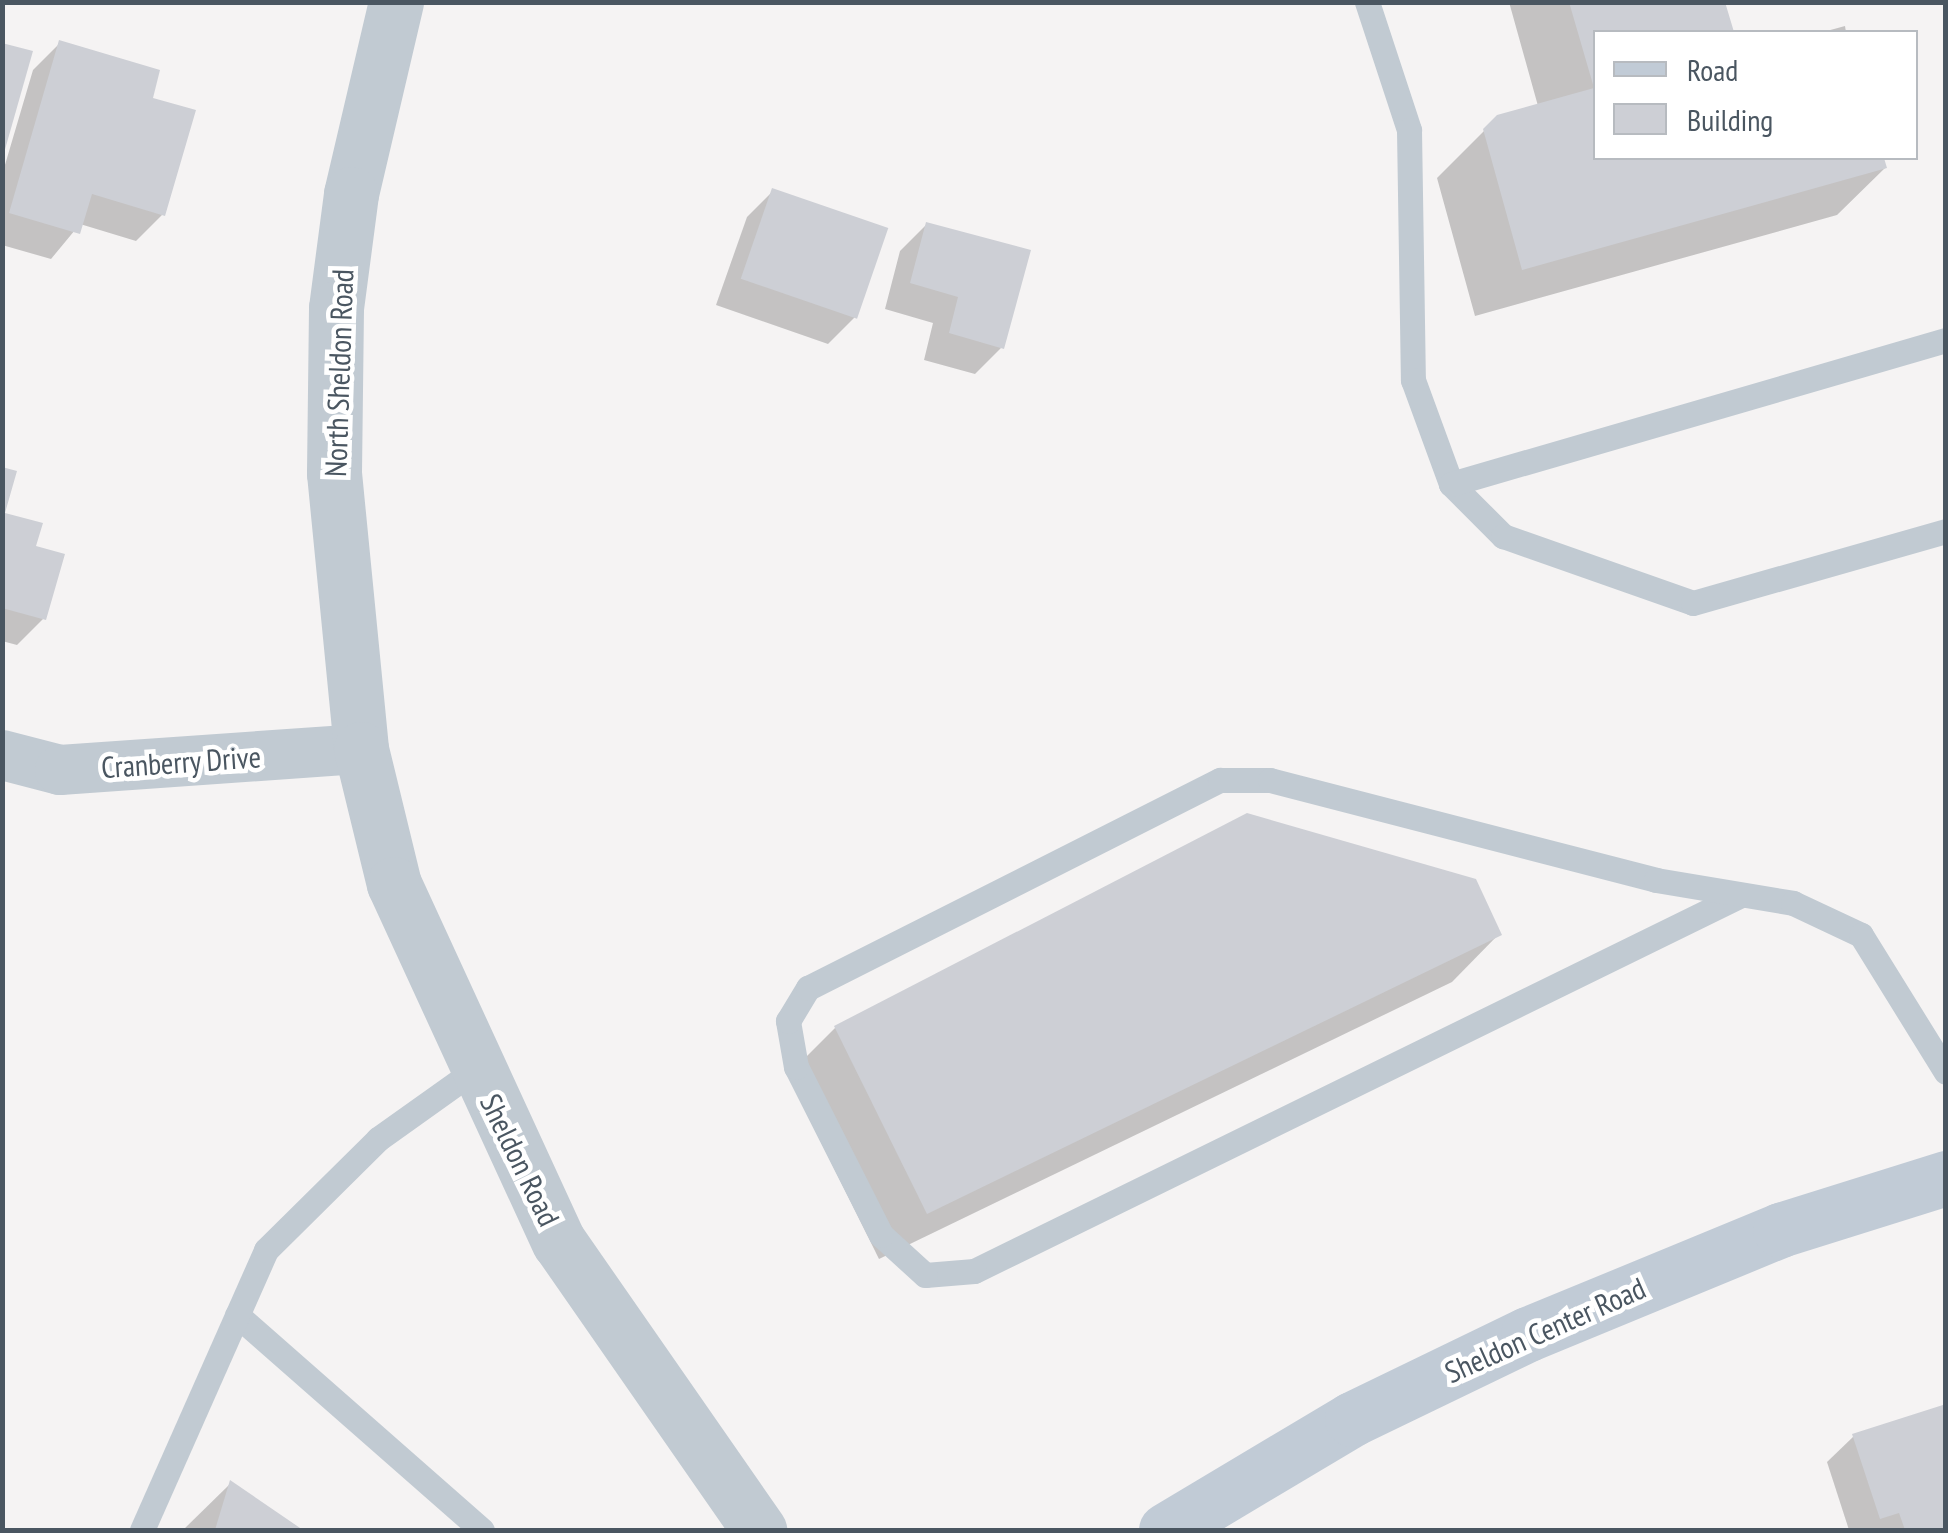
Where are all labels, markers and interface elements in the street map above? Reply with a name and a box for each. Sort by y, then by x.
legend [1593,30,1918,160]
text: Road [1687,50,1738,89]
text: Building [1687,100,1773,139]
street label: North Sheldon Road [317,268,361,478]
street label: Cranberry Drive [100,738,262,786]
street label: Sheldon Road [473,1088,567,1232]
street label: Sheldon Center Road [1439,1270,1651,1390]

